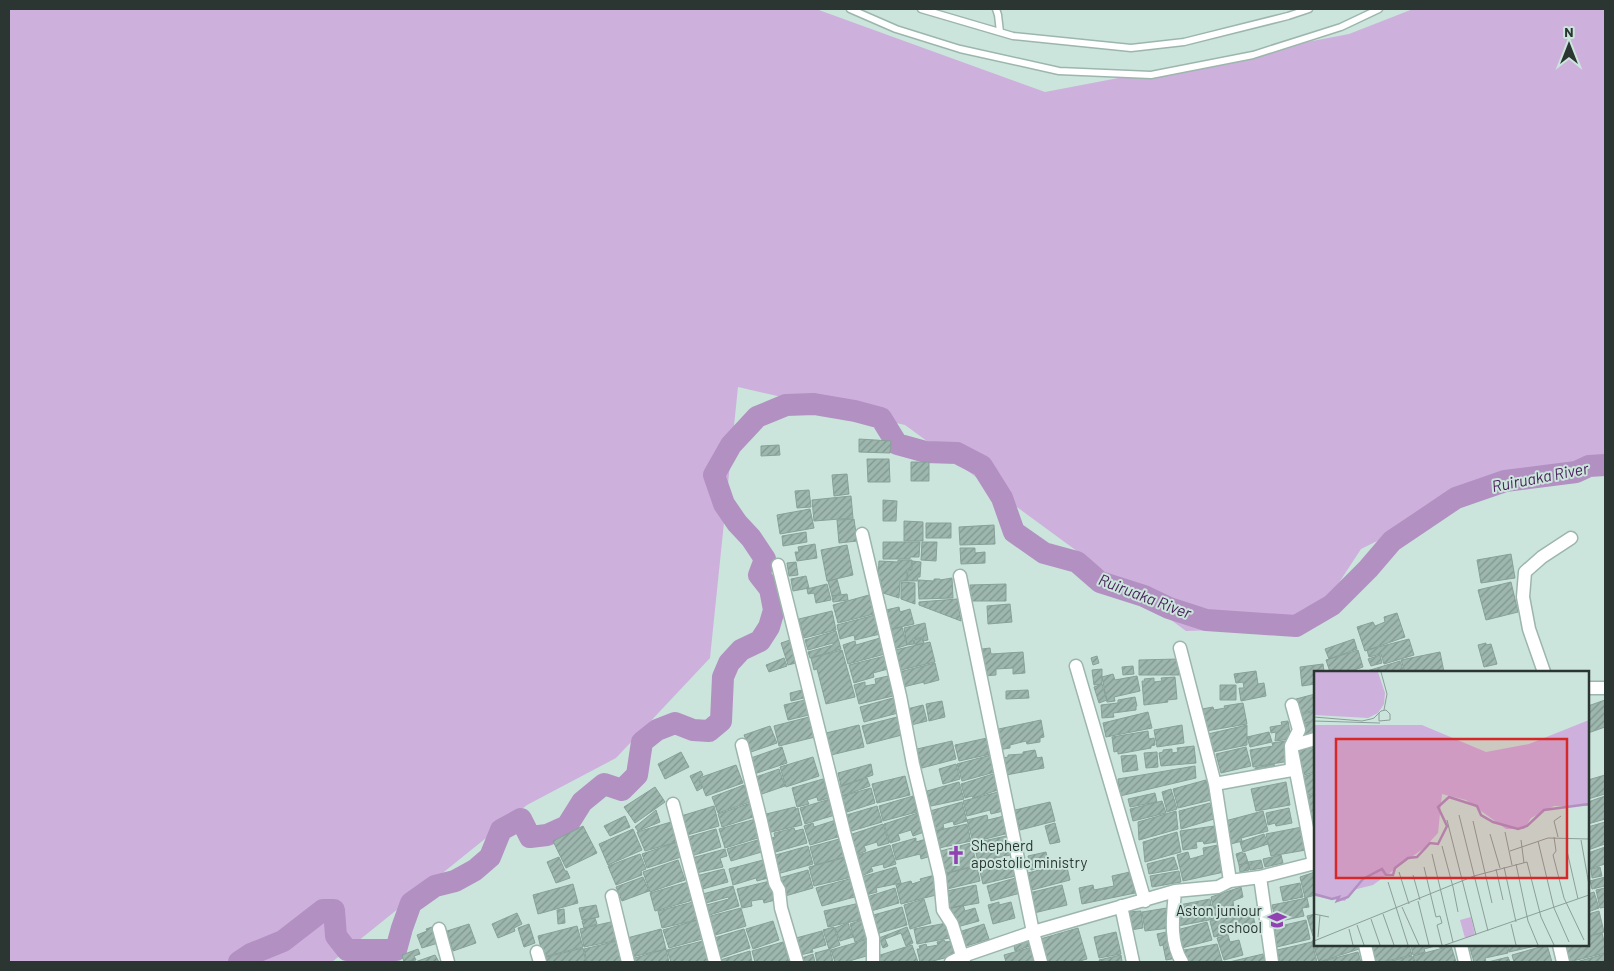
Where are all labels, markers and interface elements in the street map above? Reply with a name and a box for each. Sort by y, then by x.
north arrow [1544,20,1594,70]
text: N [1564,23,1574,40]
water label: Ruiruaka River [1490,458,1591,495]
water label: Ruiruaka River [1096,569,1196,622]
inset map [1314,671,1589,946]
place label: Shepherd apostolic ministry [971,836,1087,871]
church icon: Shepherd apostolic ministry [945,844,967,866]
place label: Aston juniour school [1176,901,1263,936]
school or university icon: Aston juniour school [1266,909,1288,931]

